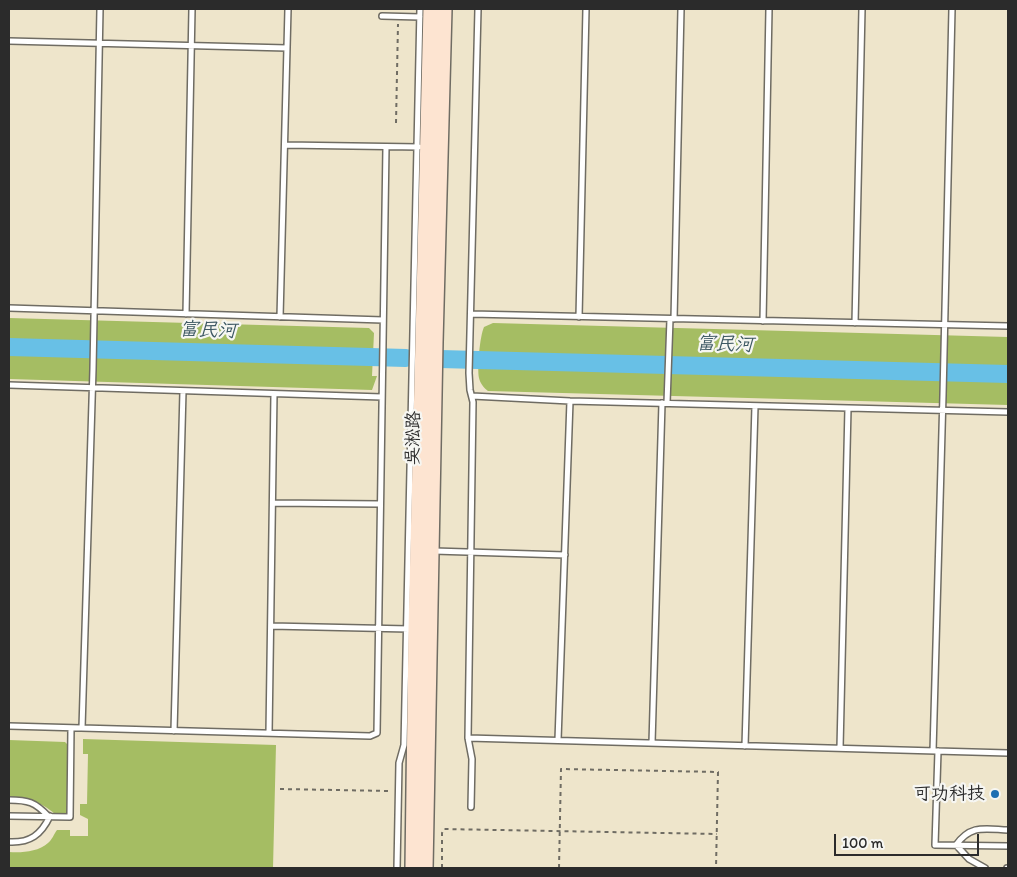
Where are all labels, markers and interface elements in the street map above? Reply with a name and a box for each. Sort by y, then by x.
water label: 富民河 [179,319,237,343]
water label: 富民河 [696,333,754,357]
street label: 吴淞路 [403,411,425,465]
place label: 可功科技 [913,783,985,805]
marker: 可功科技 [989,788,1001,800]
scale bar [837,824,982,856]
text: 100 m [842,834,883,852]

